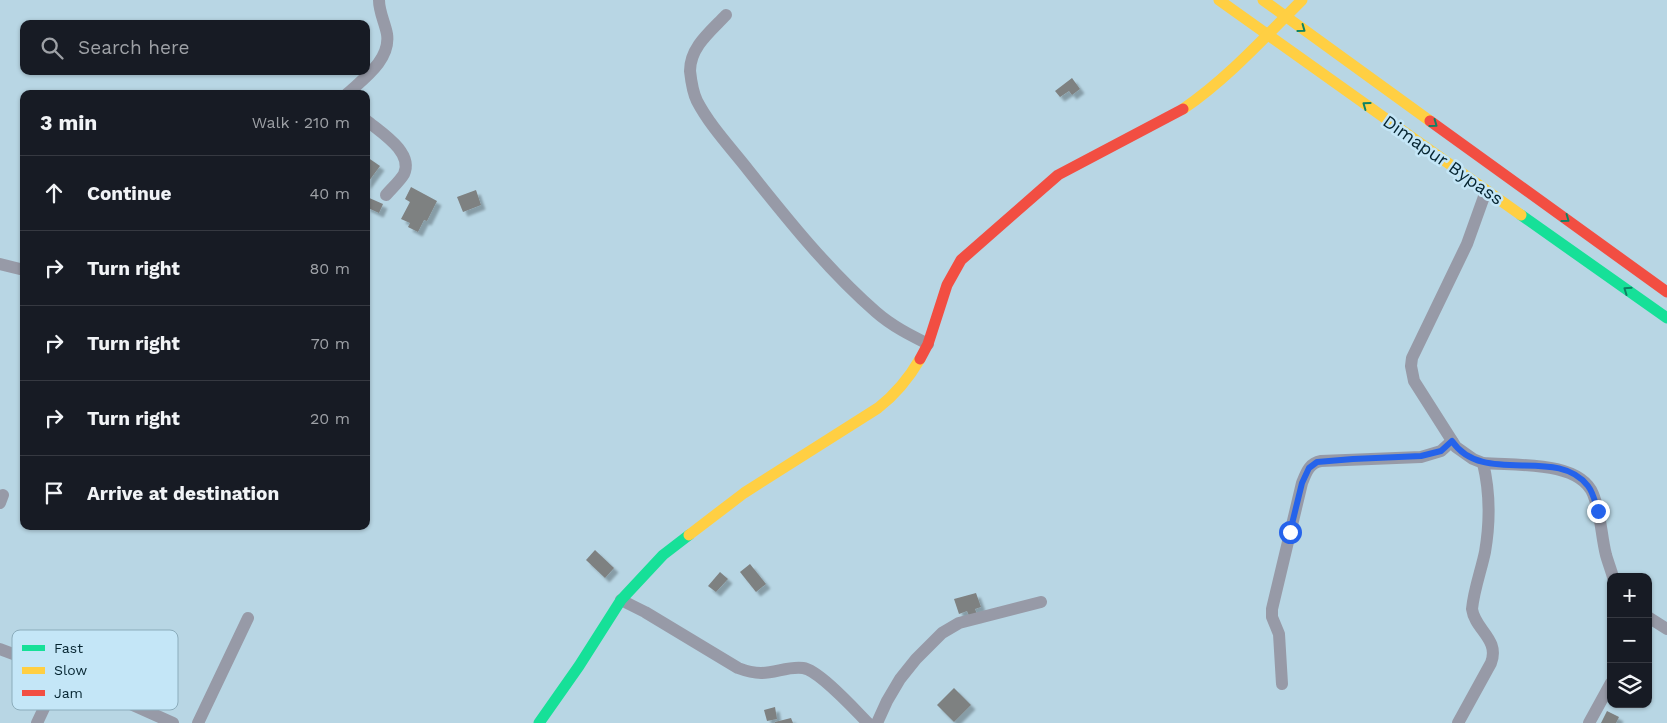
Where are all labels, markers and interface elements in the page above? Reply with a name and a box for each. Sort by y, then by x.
search box [20,20,370,75]
one-way arrow [1296,23,1306,32]
icon: search [38,34,66,62]
text: Search here [78,36,189,59]
one-way arrow [1362,102,1372,111]
text: 3 min [40,110,97,135]
street label: Dimapur Bypass [1379,110,1507,209]
text: Walk · 210 m [252,113,350,132]
one-way arrow [1428,118,1438,127]
icon: ahead [40,179,68,207]
text: Continue [87,182,171,205]
text: 40 m [310,184,350,203]
one-way arrow [1560,213,1570,222]
icon: right [40,254,68,282]
text: Turn right [87,257,180,280]
text: 80 m [309,259,350,278]
one-way arrow [1623,287,1633,296]
icon: right [40,329,68,357]
text: Turn right [87,332,180,355]
text: 70 m [311,334,350,353]
icon: right [40,404,68,432]
text: Turn right [87,407,180,430]
text: 20 m [310,409,350,428]
icon: arrive [40,479,68,507]
text: Arrive at destination [87,482,279,505]
route end [1587,500,1610,523]
route start [1279,521,1302,544]
map controls [1607,573,1652,708]
button: + [1607,573,1652,618]
button: − [1607,618,1652,663]
legend [12,630,178,710]
text: Fast [54,640,83,656]
text: Slow [54,662,87,678]
button: layers [1607,663,1652,708]
text: Jam [54,685,83,701]

